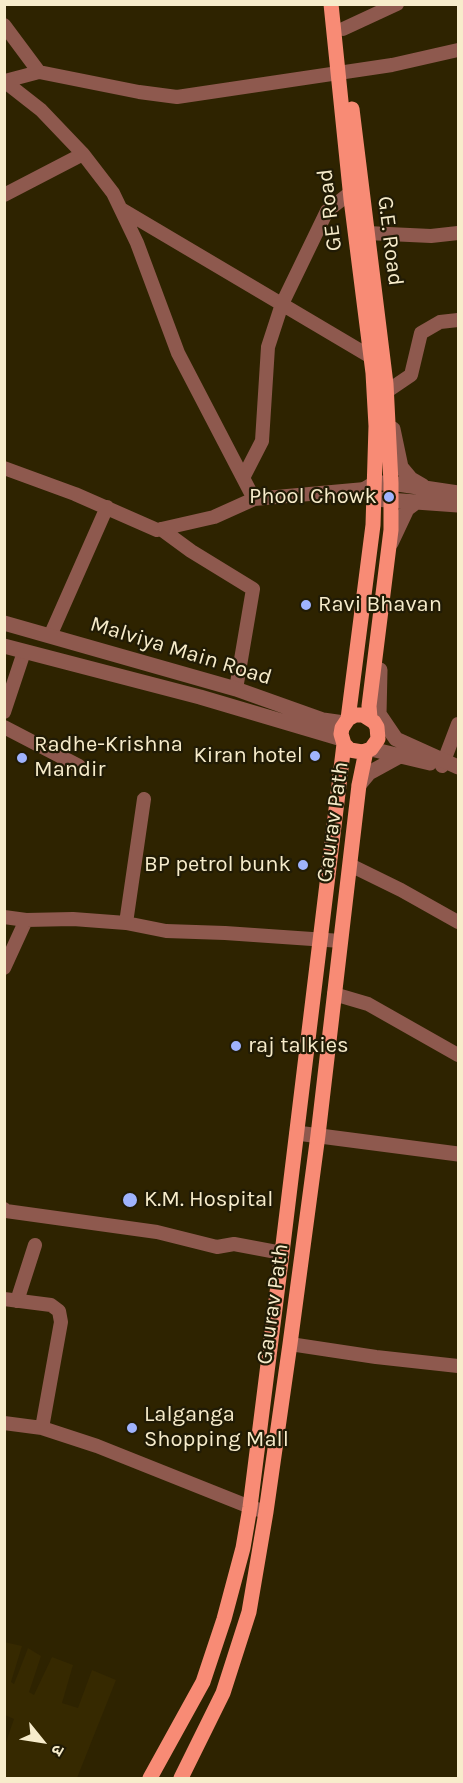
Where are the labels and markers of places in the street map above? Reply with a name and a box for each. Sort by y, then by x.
place label: Phool Chowk [249,484,377,510]
marker: Phool Chowk [382,490,396,504]
place label: Ravi Bhavan [318,592,442,618]
marker: Ravi Bhavan [299,598,313,612]
place label: Radhe-Krishna Mandir [34,732,183,784]
place label: Kiran hotel [193,743,303,769]
marker: Kiran hotel [308,749,322,763]
marker: Radhe-Krishna Mandir [15,751,29,765]
place label: BP petrol bunk [144,852,291,878]
marker: BP petrol bunk [296,858,310,872]
place label: raj talkies [248,1033,349,1059]
marker: raj talkies [229,1039,243,1053]
place label: K.M. Hospital [144,1187,273,1213]
marker: K.M. Hospital [121,1191,139,1209]
place label: Lalganga Shopping Mall [144,1402,289,1454]
marker: Lalganga Shopping Mall [125,1421,139,1435]

